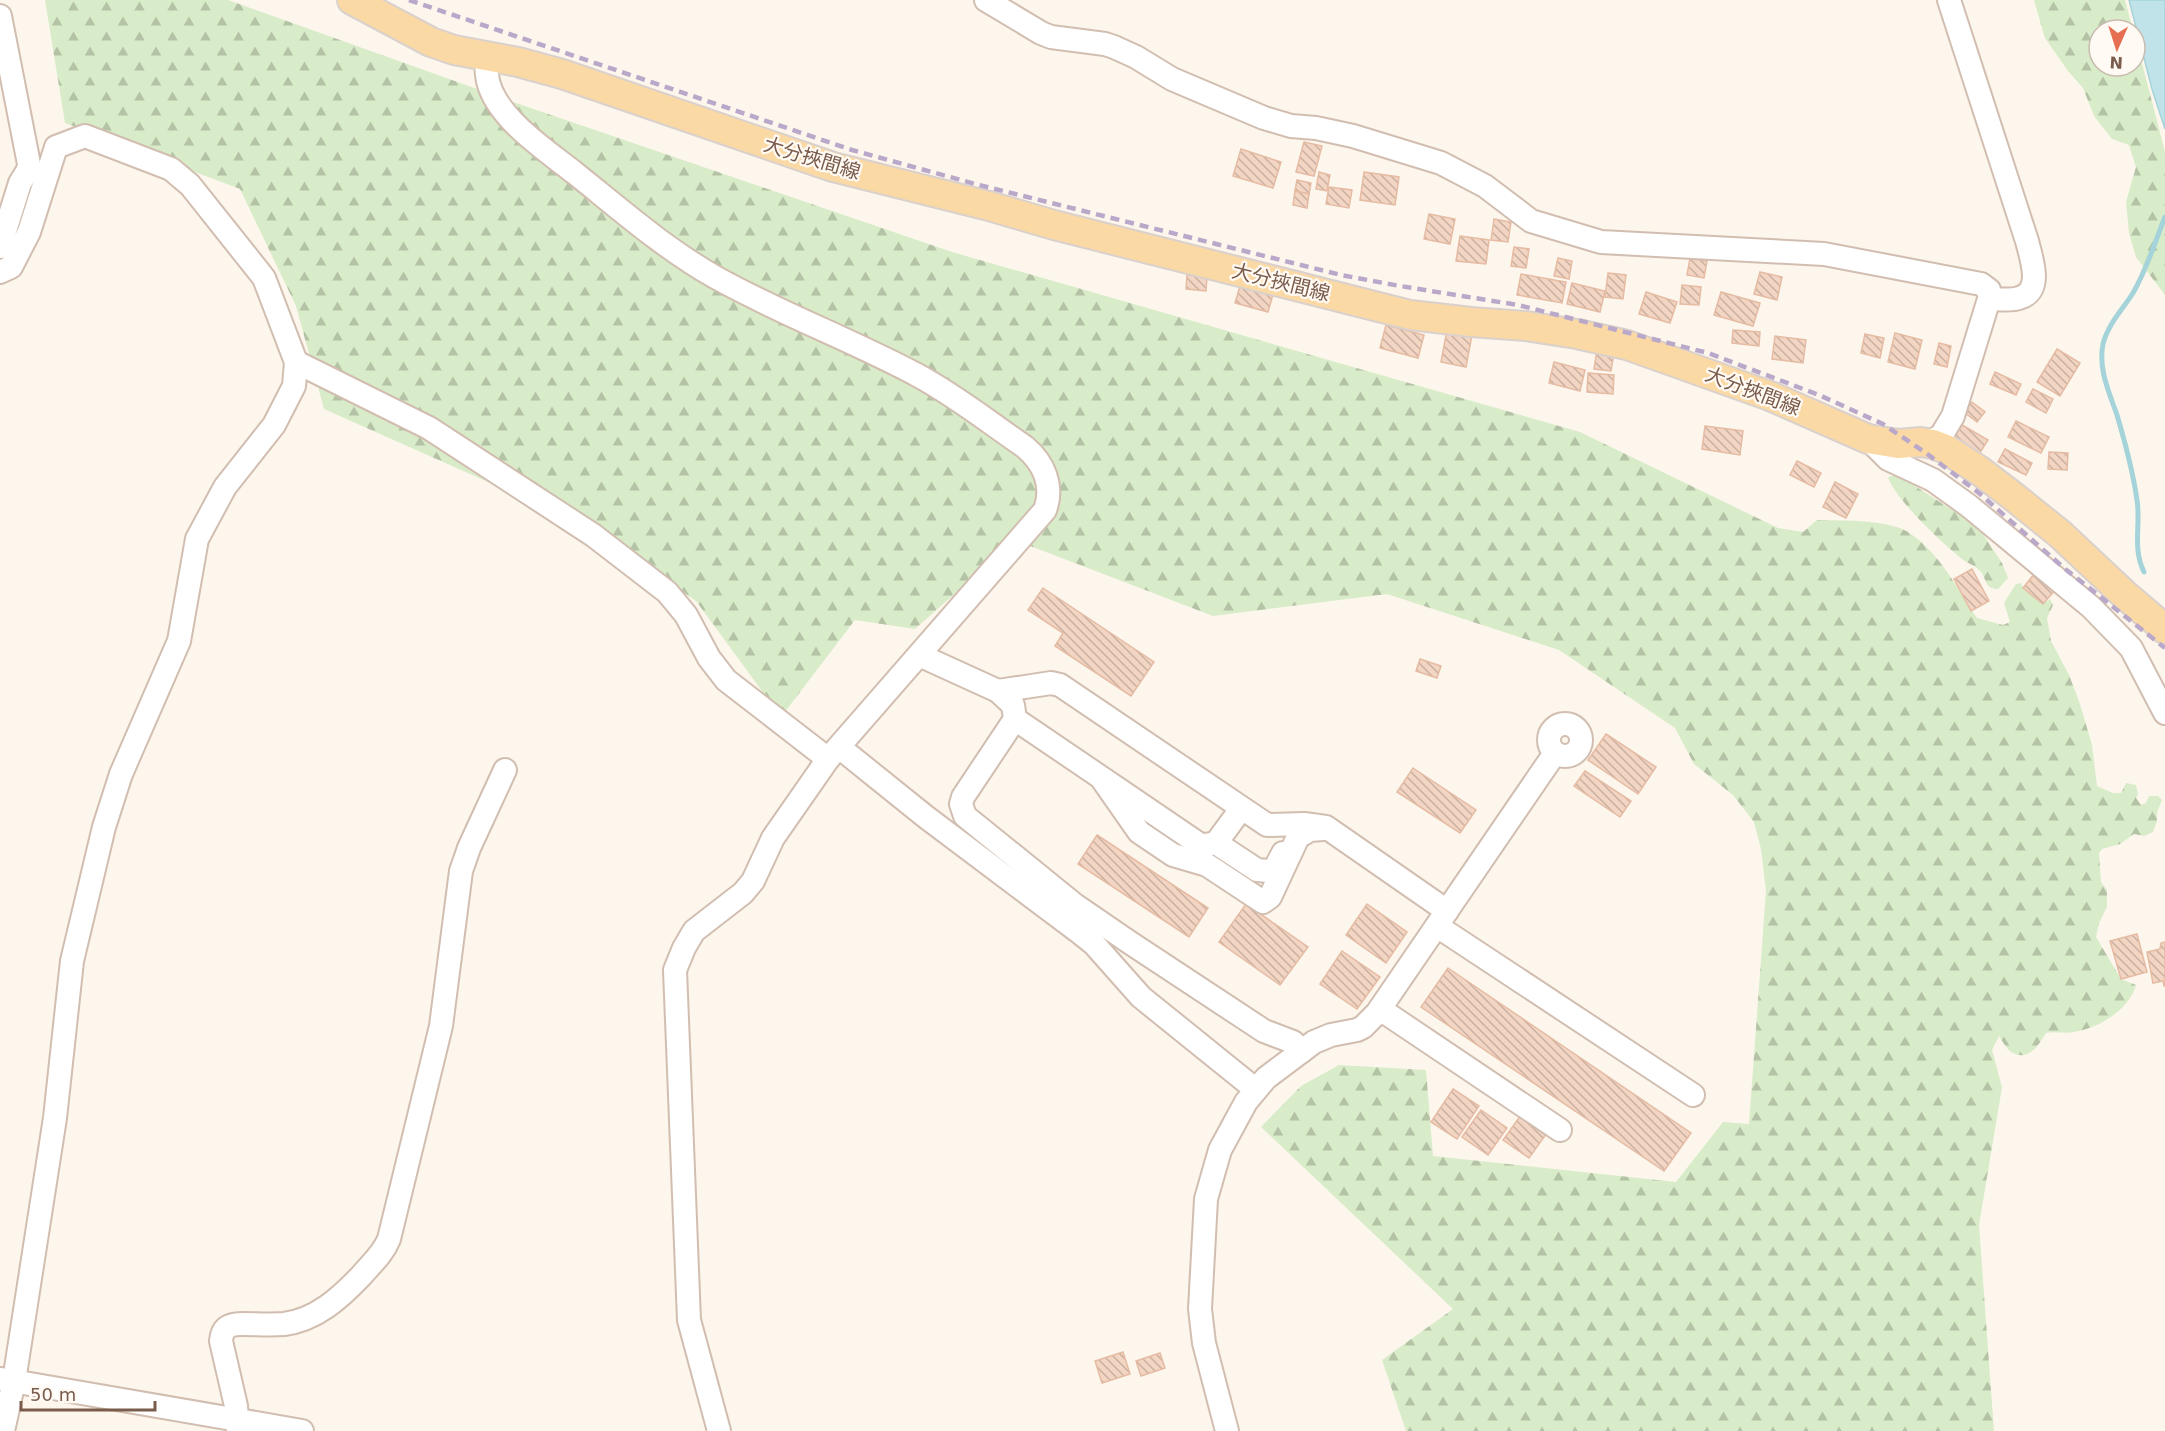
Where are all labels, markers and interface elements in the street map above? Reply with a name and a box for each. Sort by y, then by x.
north arrow [2087,18,2147,78]
text: N [2109,53,2123,72]
street label: 大分挾間線 [761,132,863,184]
street label: 大分挾間線 [1230,258,1332,306]
street label: 大分挾間線 [1702,362,1804,420]
scale bar [21,1374,154,1412]
text: 50 m [30,1384,76,1405]

